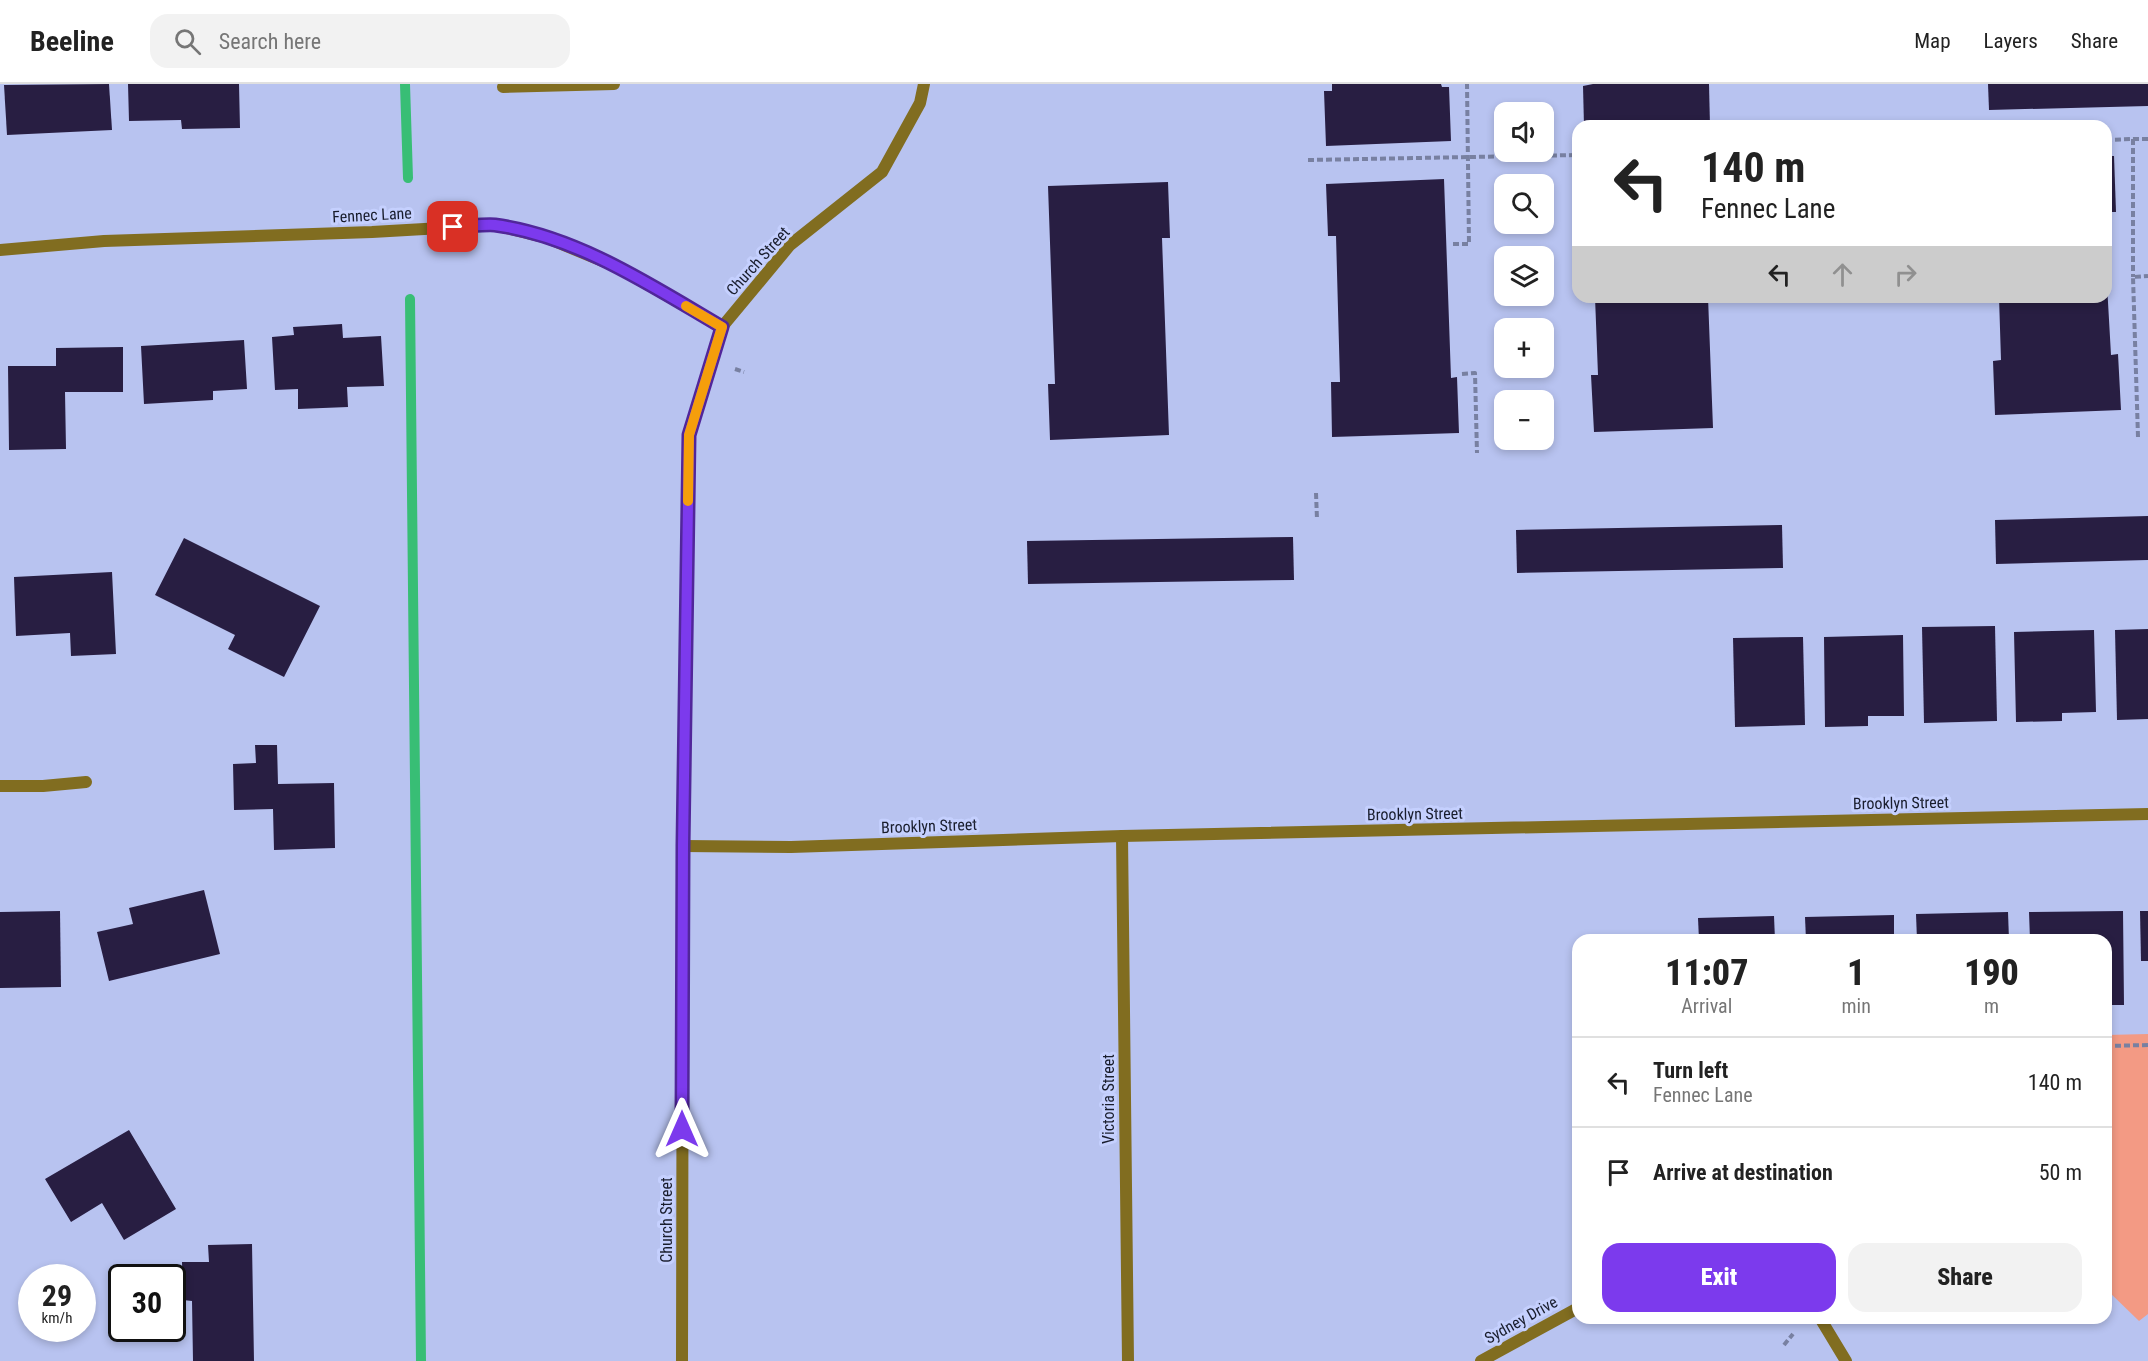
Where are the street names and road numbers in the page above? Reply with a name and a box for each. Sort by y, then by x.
street label: Fennec Lane [332,203,412,227]
street label: Church Street [722,223,794,299]
street label: Brooklyn Street [1853,793,1949,813]
street label: Brooklyn Street [1367,804,1463,824]
street label: Brooklyn Street [881,815,978,837]
street label: Victoria Street [1099,1054,1118,1144]
street label: Church Street [657,1177,676,1263]
street label: Sydney Drive [1481,1292,1561,1348]

